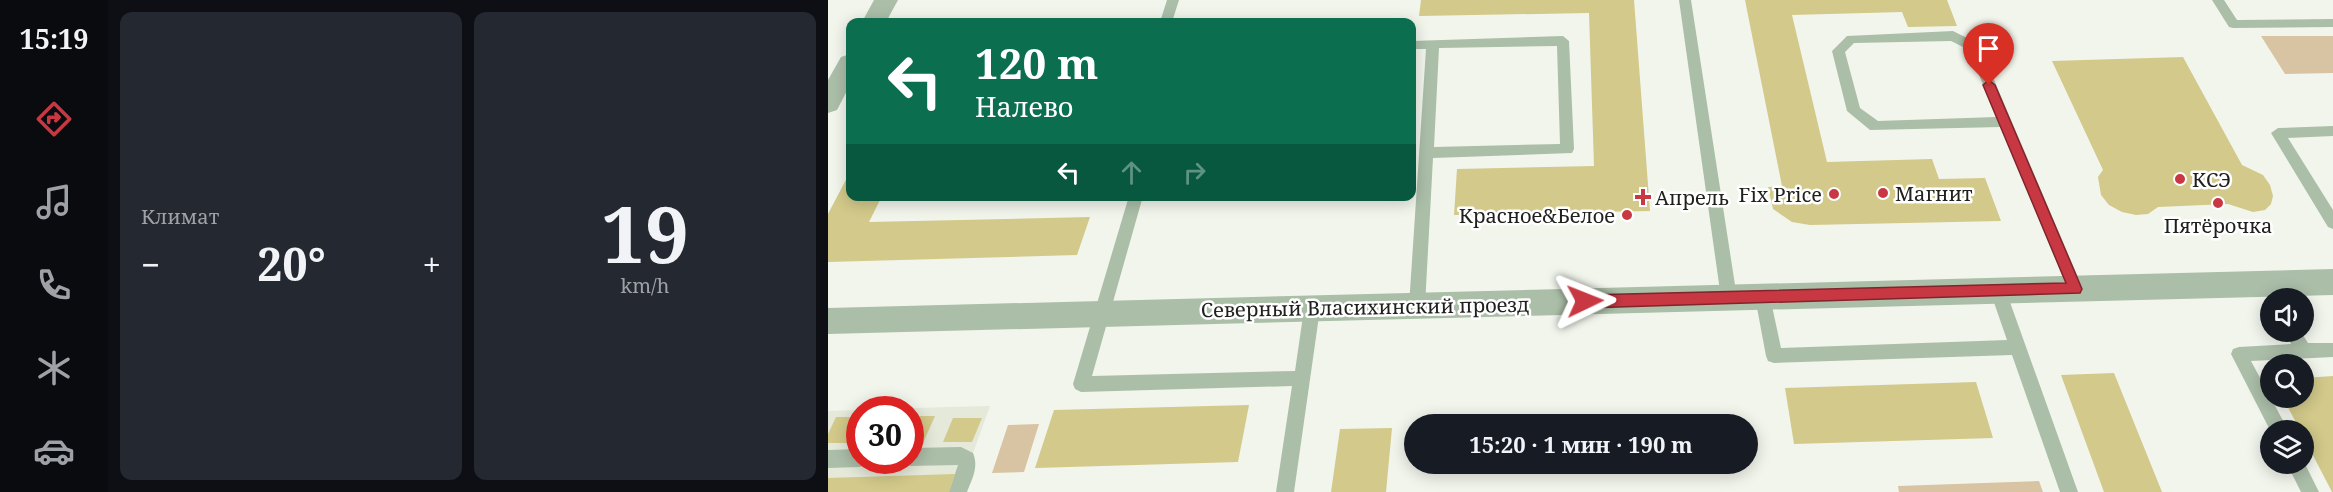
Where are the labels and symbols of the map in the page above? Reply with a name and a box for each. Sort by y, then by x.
pin [1963,23,2014,85]
place label: КСЭ [2192,166,2231,193]
marker: КСЭ [2173,172,2187,186]
place label: Магнит [1895,180,1973,207]
place label: Fix Price [1739,181,1822,208]
place label: Апрель [1655,184,1729,211]
marker: Магнит [1876,186,1890,200]
marker: Fix Price [1827,187,1841,201]
marker: Апрель [1636,190,1650,204]
marker: Пятёрочка [2211,196,2225,210]
place label: Красное&Белое [1459,202,1615,229]
marker: Красное&Белое [1620,208,1634,222]
place label: Пятёрочка [2164,212,2272,239]
position arrow [1553,269,1617,333]
street label: Северный Власихинский проезд [1201,291,1529,323]
speed limit sign: 30 [846,396,924,474]

